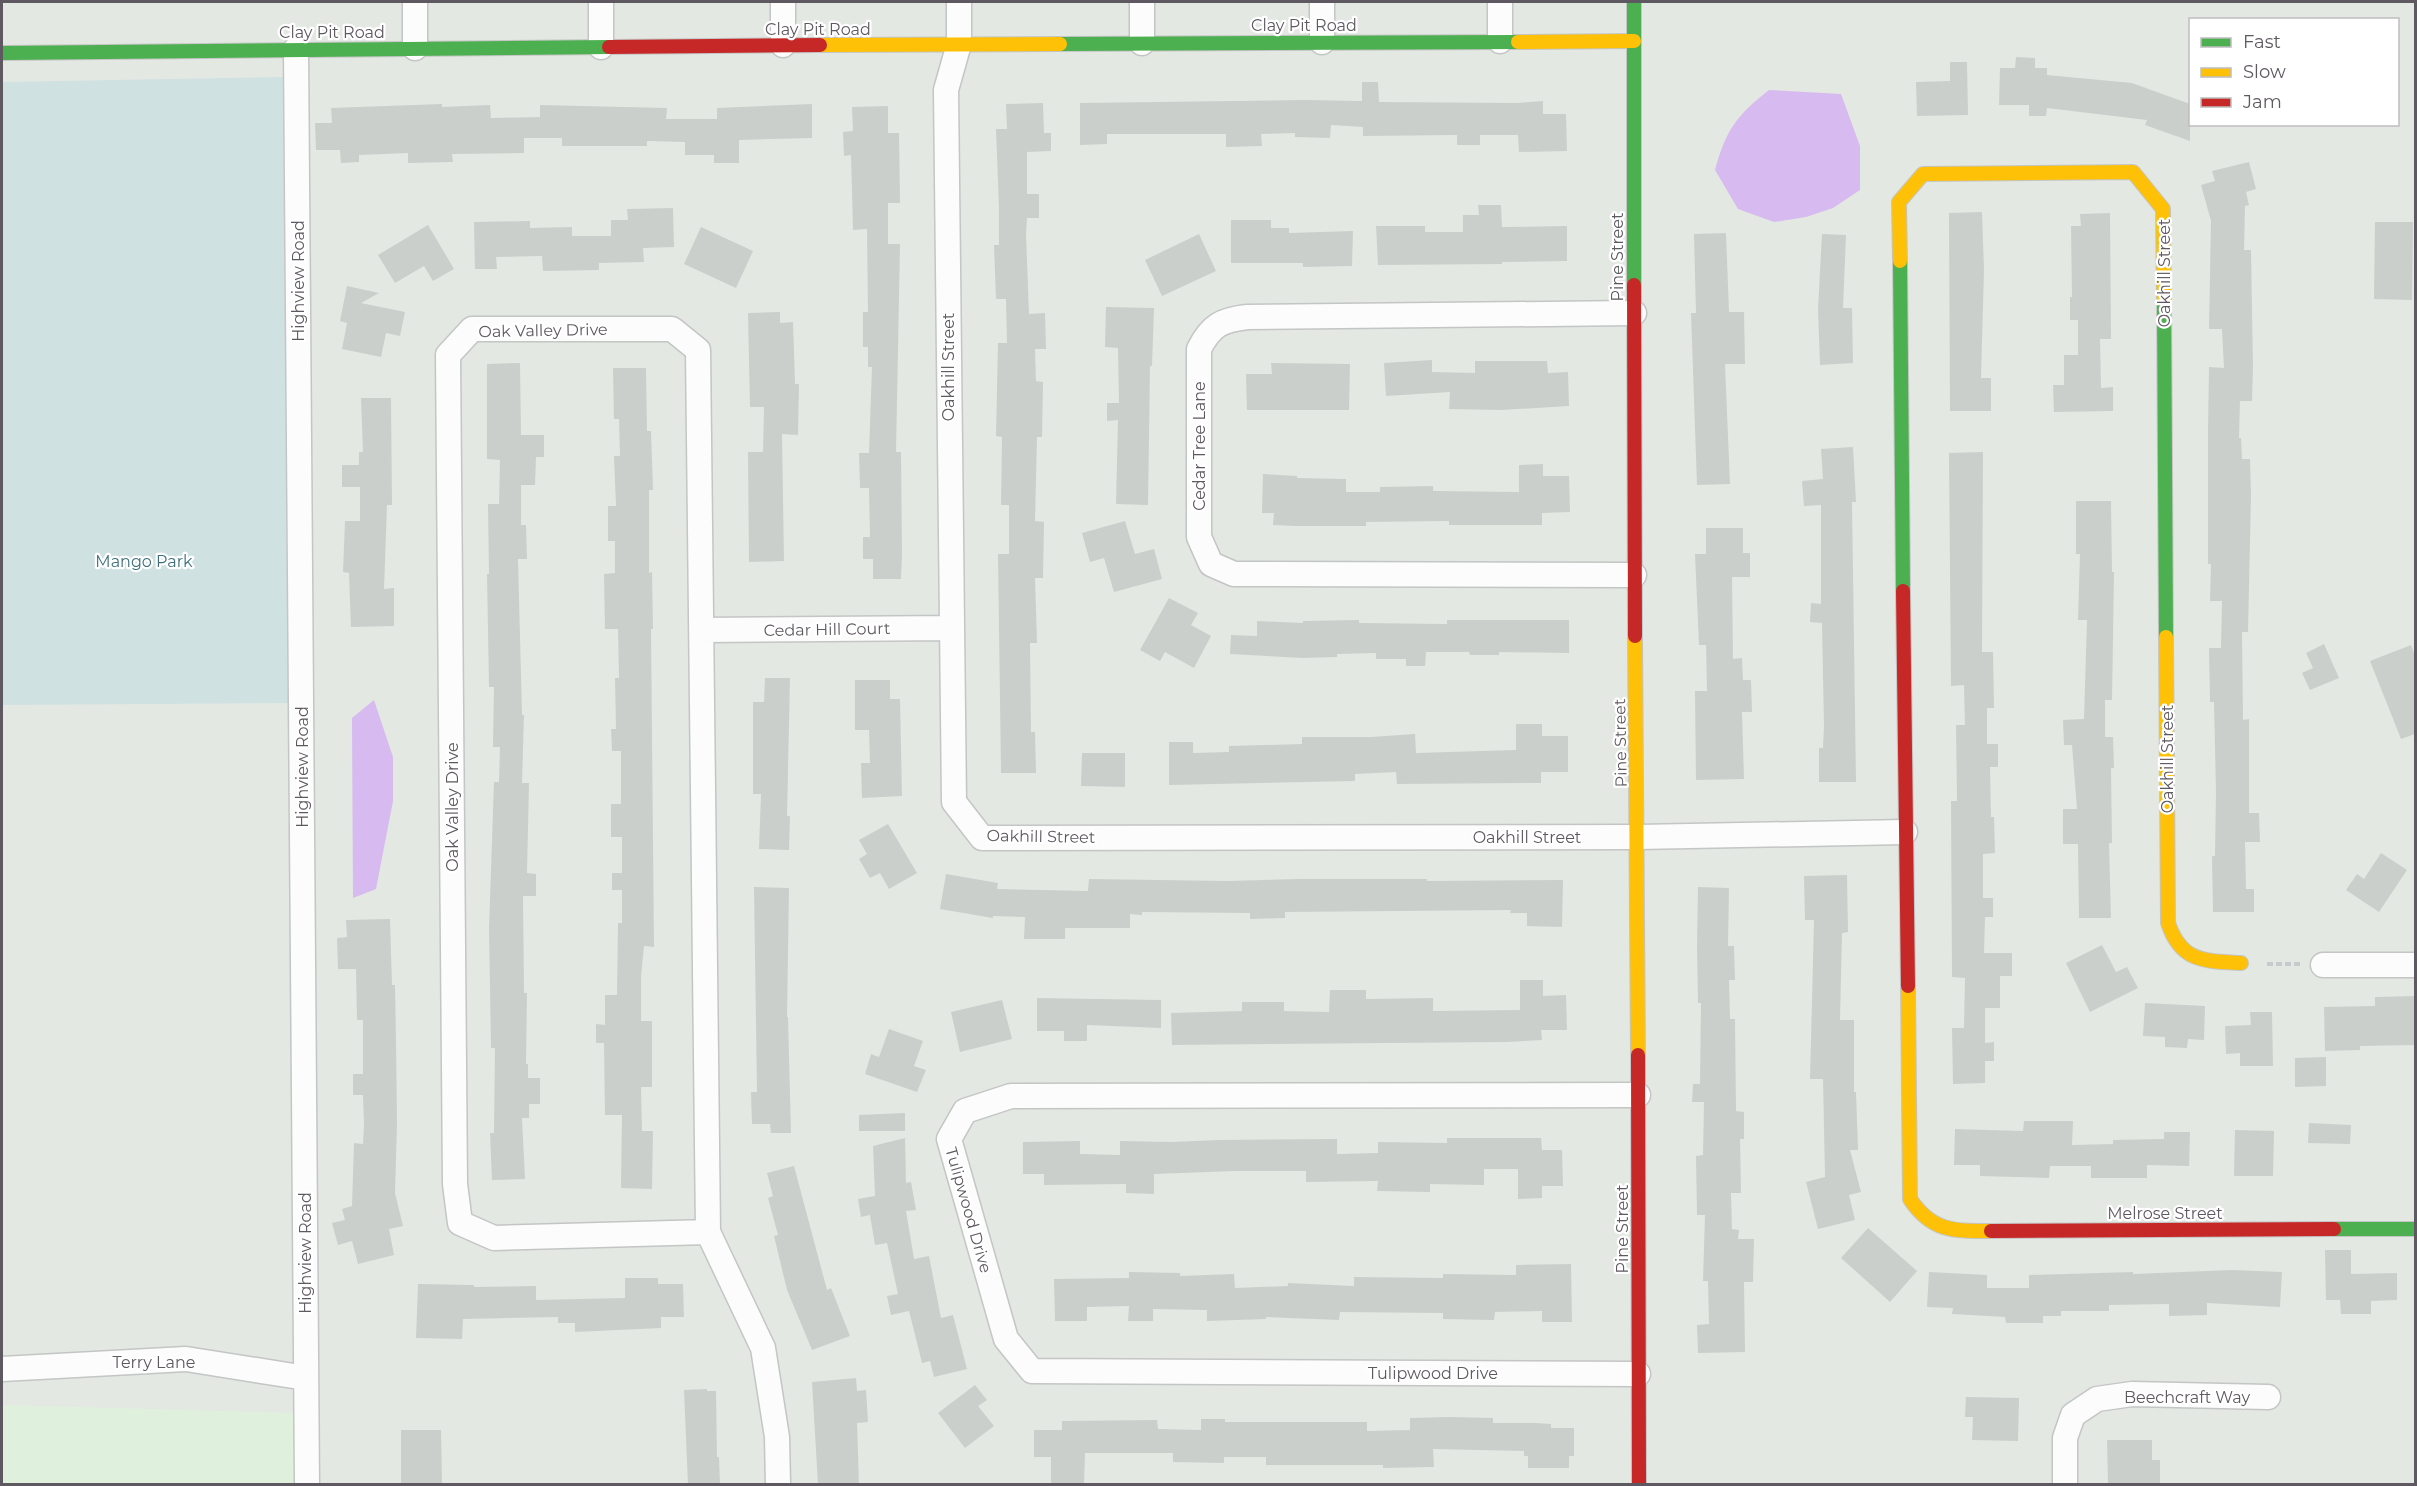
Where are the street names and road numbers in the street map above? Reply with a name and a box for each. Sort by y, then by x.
street label: Clay Pit Road [1251,16,1357,35]
street label: Clay Pit Road [765,20,871,39]
street label: Clay Pit Road [279,23,385,42]
street label: Pine Street [1608,212,1627,301]
street label: Oakhill Street [2155,218,2174,327]
street label: Highview Road [289,220,308,342]
street label: Oakhill Street [939,312,958,421]
street label: Oak Valley Drive [478,320,608,341]
street label: Cedar Tree Lane [1190,381,1209,511]
street label: Cedar Hill Court [764,619,891,640]
street label: Pine Street [1610,698,1631,788]
street label: Oakhill Street [2158,704,2177,813]
street label: Highview Road [293,706,312,828]
street label: Oak Valley Drive [443,742,462,872]
street label: Oakhill Street [986,826,1096,847]
street label: Oakhill Street [1473,828,1582,847]
street label: Tulipwood Drive [942,1145,996,1275]
street label: Pine Street [1613,1184,1632,1273]
street label: Highview Road [296,1192,315,1314]
street label: Melrose Street [2107,1204,2223,1223]
street label: Terry Lane [113,1353,195,1372]
street label: Tulipwood Drive [1368,1364,1498,1383]
street label: Beechcraft Way [2124,1388,2250,1407]

